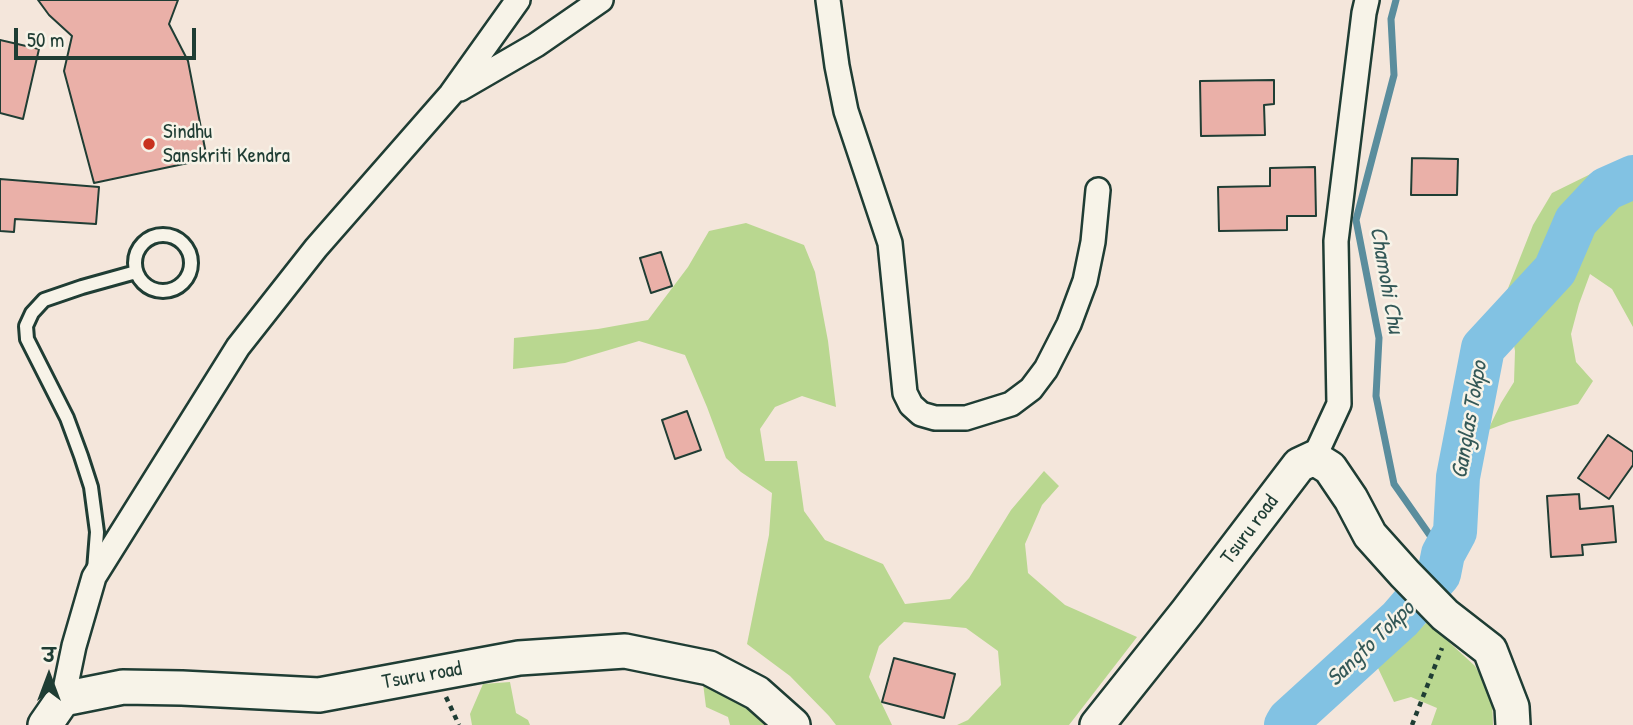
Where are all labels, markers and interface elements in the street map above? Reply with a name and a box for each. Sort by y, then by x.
scale bar [18,14,200,58]
text: 50 m [27,25,64,54]
place label: Sindhu Sanskriti Kendra [163,119,290,169]
marker: Sindhu Sanskriti Kendra [141,136,157,152]
water label: Chamohi Chu [1363,225,1409,335]
water label: Ganglas Tokpo [1446,359,1494,481]
street label: Tsuru road [1216,490,1284,570]
water label: Sangto Tokpo [1321,595,1421,693]
north arrow [14,641,84,711]
text: उ [43,642,55,668]
street label: Tsuru road [380,657,464,695]

